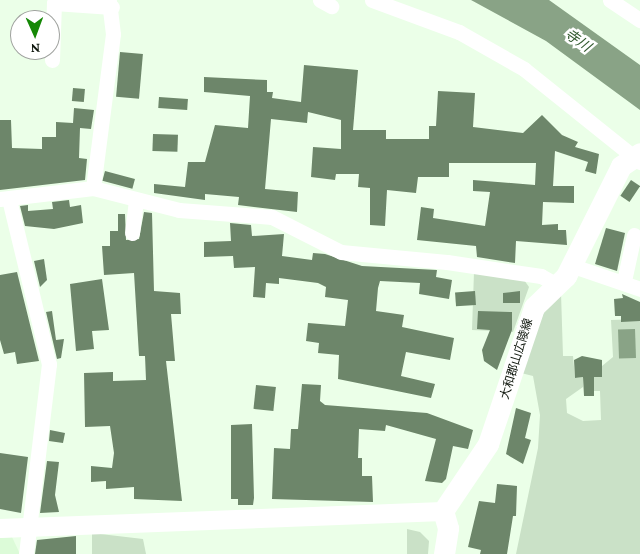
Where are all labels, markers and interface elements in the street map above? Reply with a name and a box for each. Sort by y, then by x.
north arrow [10,10,60,60]
water label: 寺川 [562,25,594,55]
text: N [30,41,41,57]
street label: 大和郡山広陵線 [498,317,536,401]

